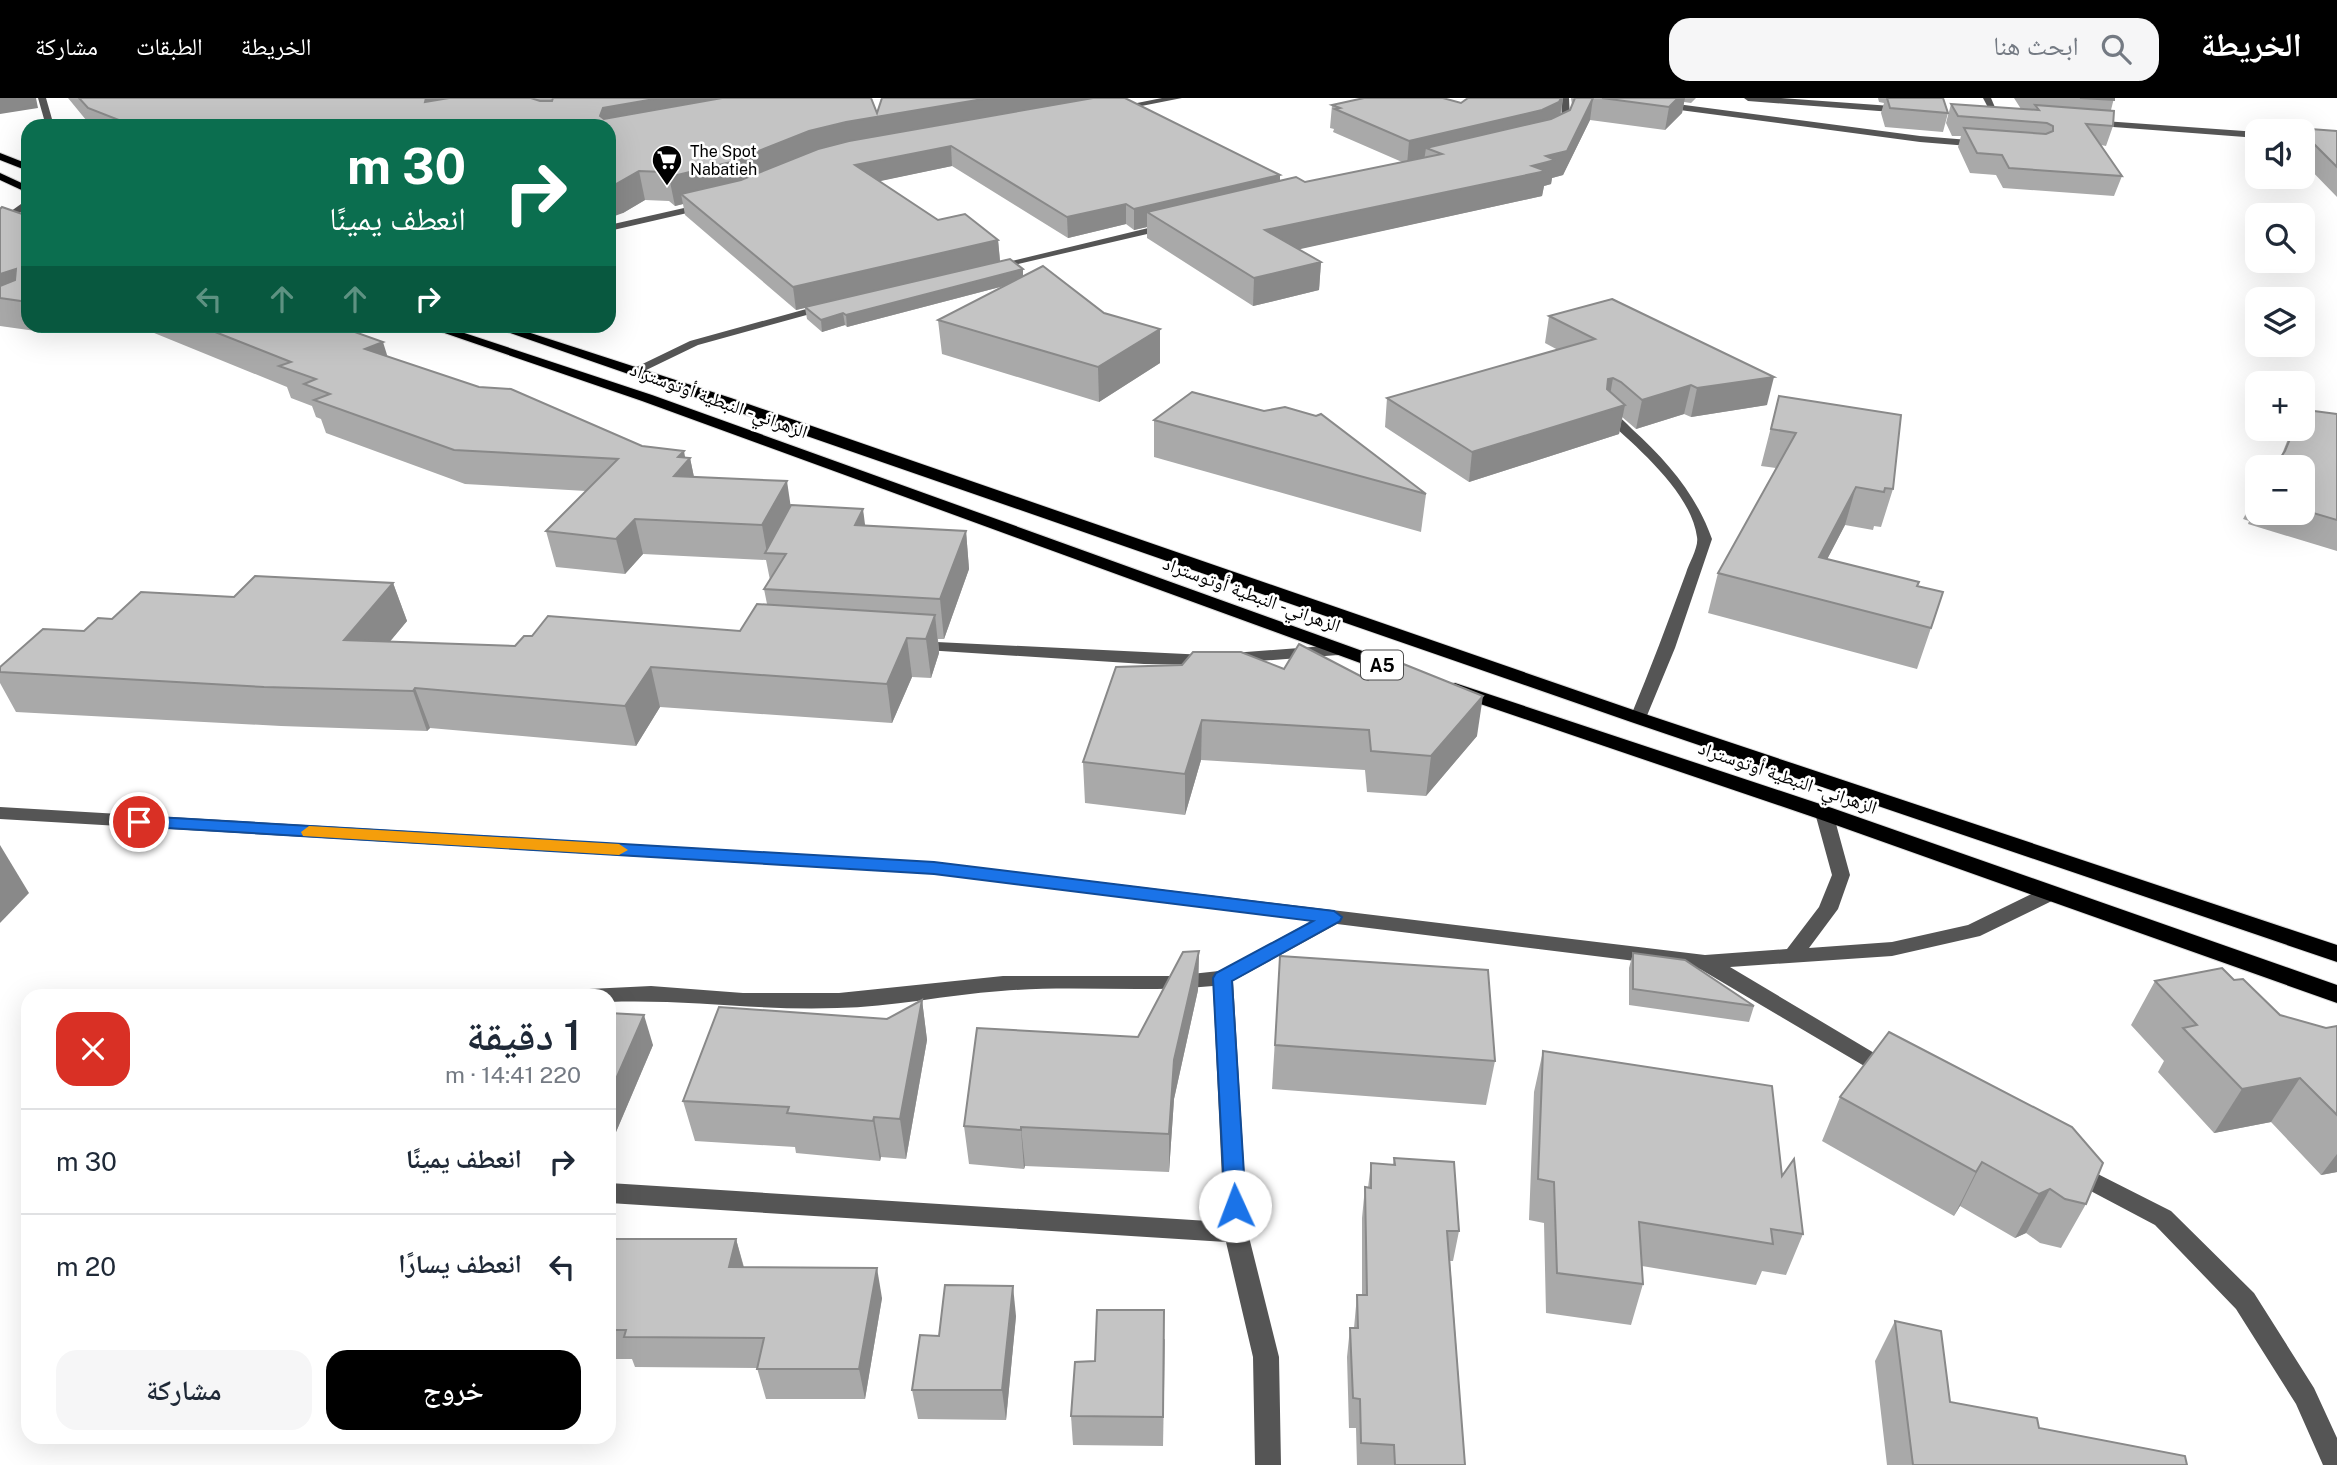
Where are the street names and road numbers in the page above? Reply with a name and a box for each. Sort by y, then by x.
street label: الزهراني - النبطية أوتوستراد [626,358,811,447]
street label: الزهراني - النبطية أوتوستراد [1159,552,1344,641]
road number: A5 [1361,650,1403,680]
street label: الزهراني - النبطية أوتوستراد [1694,736,1880,822]

